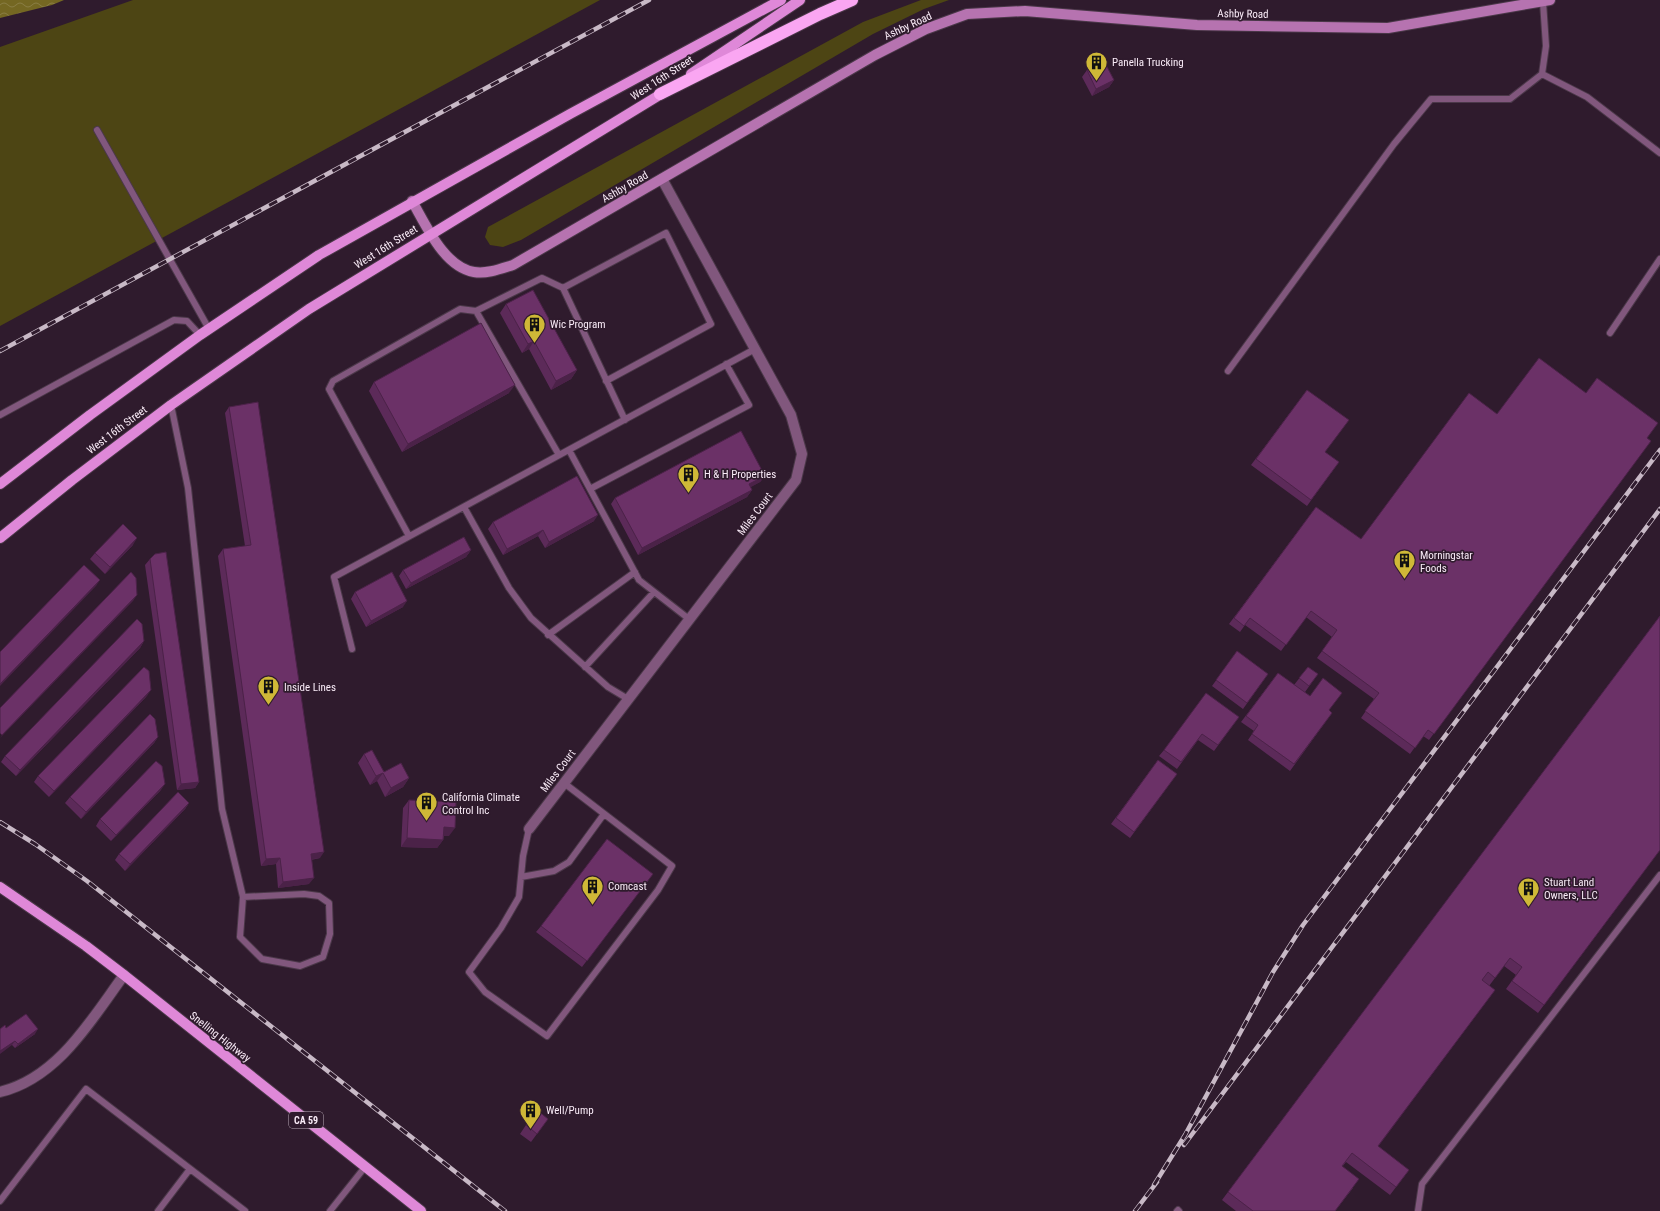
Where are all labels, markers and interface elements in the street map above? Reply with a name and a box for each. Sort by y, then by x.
street label: Ashby Road [1217,7,1269,21]
street label: Ashby Road [882,9,934,43]
building icon: Panella Trucking [1083,49,1109,82]
street label: West 16th Street [628,53,696,103]
place label: Panella Trucking [1112,56,1184,69]
street label: Ashby Road [600,169,650,205]
street label: West 16th Street [352,222,420,272]
building icon: Wic Program [521,311,547,344]
place label: Wic Program [550,318,605,331]
street label: West 16th Street [84,403,150,457]
building icon: H & H Properties [676,461,702,494]
place label: H & H Properties [704,468,776,481]
street label: Miles Court [735,490,775,538]
building icon: Morningstar Foods [1391,548,1417,581]
place label: Morningstar Foods [1420,549,1473,575]
building icon: Inside Lines [255,674,281,707]
place label: Inside Lines [284,681,336,694]
street label: Miles Court [538,747,578,795]
building icon: California Climate Control Inc [413,790,439,823]
place label: California Climate Control Inc [442,791,520,817]
building icon: Comcast [579,873,605,906]
building icon: Stuart Land Owners, LLC [1516,875,1542,908]
place label: Stuart Land Owners, LLC [1544,876,1598,902]
place label: Comcast [608,880,647,893]
street label: Snelling Highway [187,1009,254,1065]
building icon: Well/Pump [518,1097,544,1130]
place label: Well/Pump [546,1104,594,1117]
road number: CA 59 [289,1112,323,1128]

